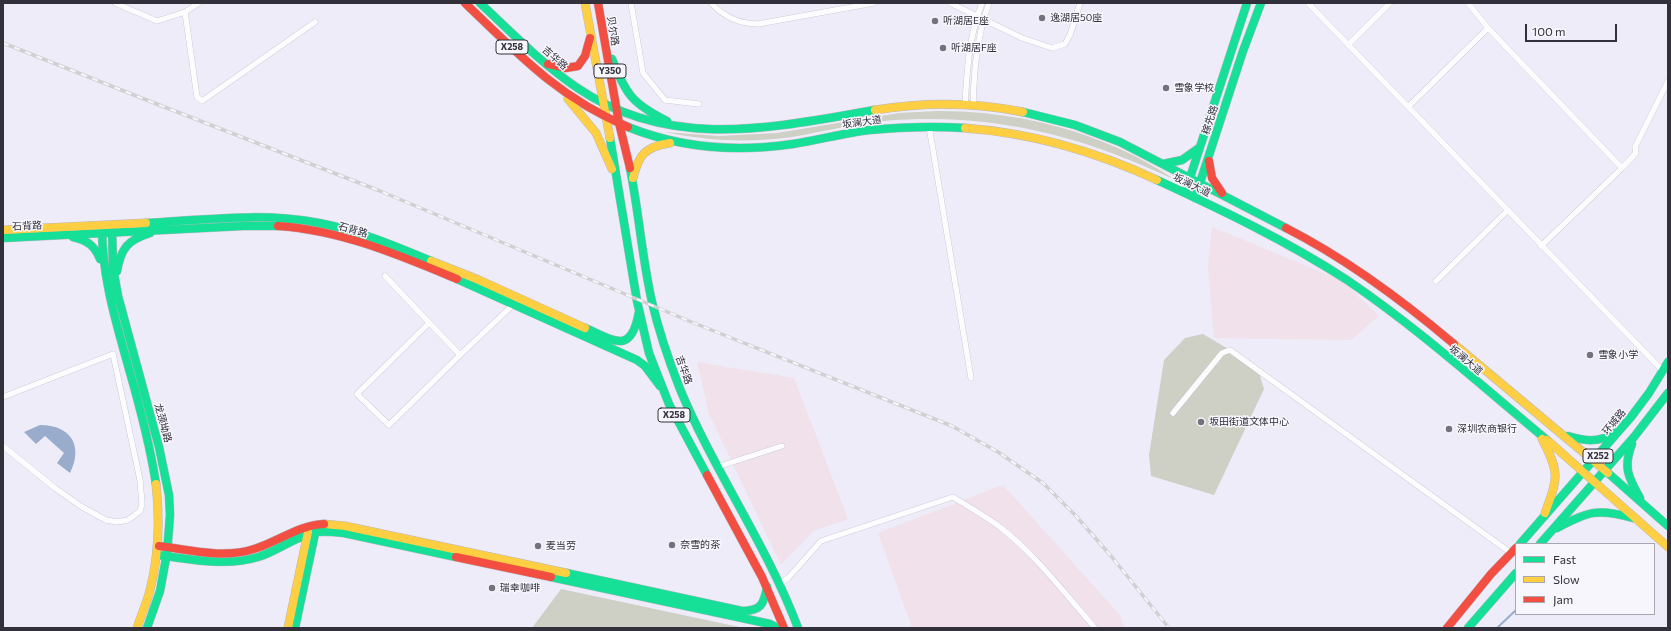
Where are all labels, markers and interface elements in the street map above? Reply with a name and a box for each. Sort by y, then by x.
place label: 逸湖居50座 [1050,12,1102,24]
marker: 逸湖居50座 [1037,13,1047,23]
street label: 贝尔路 [604,15,622,47]
place label: 听湖居E座 [943,15,989,27]
marker: 听湖居E座 [930,16,940,26]
scale bar [1527,16,1619,42]
text: 100 m [1532,24,1566,38]
road number: X258 [496,40,528,54]
place label: 听湖居F座 [951,42,997,54]
marker: 听湖居F座 [938,43,948,53]
street label: 吉华路 [540,44,570,72]
road number: Y350 [594,64,626,78]
place label: 雪象学校 [1174,82,1214,94]
marker: 雪象学校 [1161,83,1171,93]
street label: 稼先路 [1200,104,1220,136]
street label: 坂澜大道 [841,113,883,131]
street label: 坂澜大道 [1171,171,1213,199]
street label: 石背路 [12,219,42,233]
street label: 石背路 [337,220,369,240]
street label: 坂澜大道 [1447,343,1485,377]
place label: 雪象小学 [1598,349,1638,361]
marker: 雪象小学 [1585,350,1595,360]
street label: 吉华路 [673,354,695,386]
street label: 龙颈坳路 [152,402,174,444]
street label: 环城路 [1600,407,1628,437]
road number: X258 [658,408,690,422]
place label: 坂田街道文体中心 [1209,416,1289,428]
marker: 坂田街道文体中心 [1196,417,1206,427]
place label: 深圳农商银行 [1457,423,1517,435]
marker: 深圳农商银行 [1444,424,1454,434]
road number: X252 [1583,449,1613,463]
place label: 奈雪的茶 [680,539,720,551]
place label: 麦当劳 [546,540,576,552]
marker: 奈雪的茶 [667,540,677,550]
marker: 麦当劳 [533,541,543,551]
legend [1515,543,1655,615]
text: Fast [1553,552,1576,566]
text: Slow [1553,572,1580,586]
place label: 瑞幸咖啡 [500,582,540,594]
marker: 瑞幸咖啡 [487,583,497,593]
text: Jam [1553,592,1573,606]

